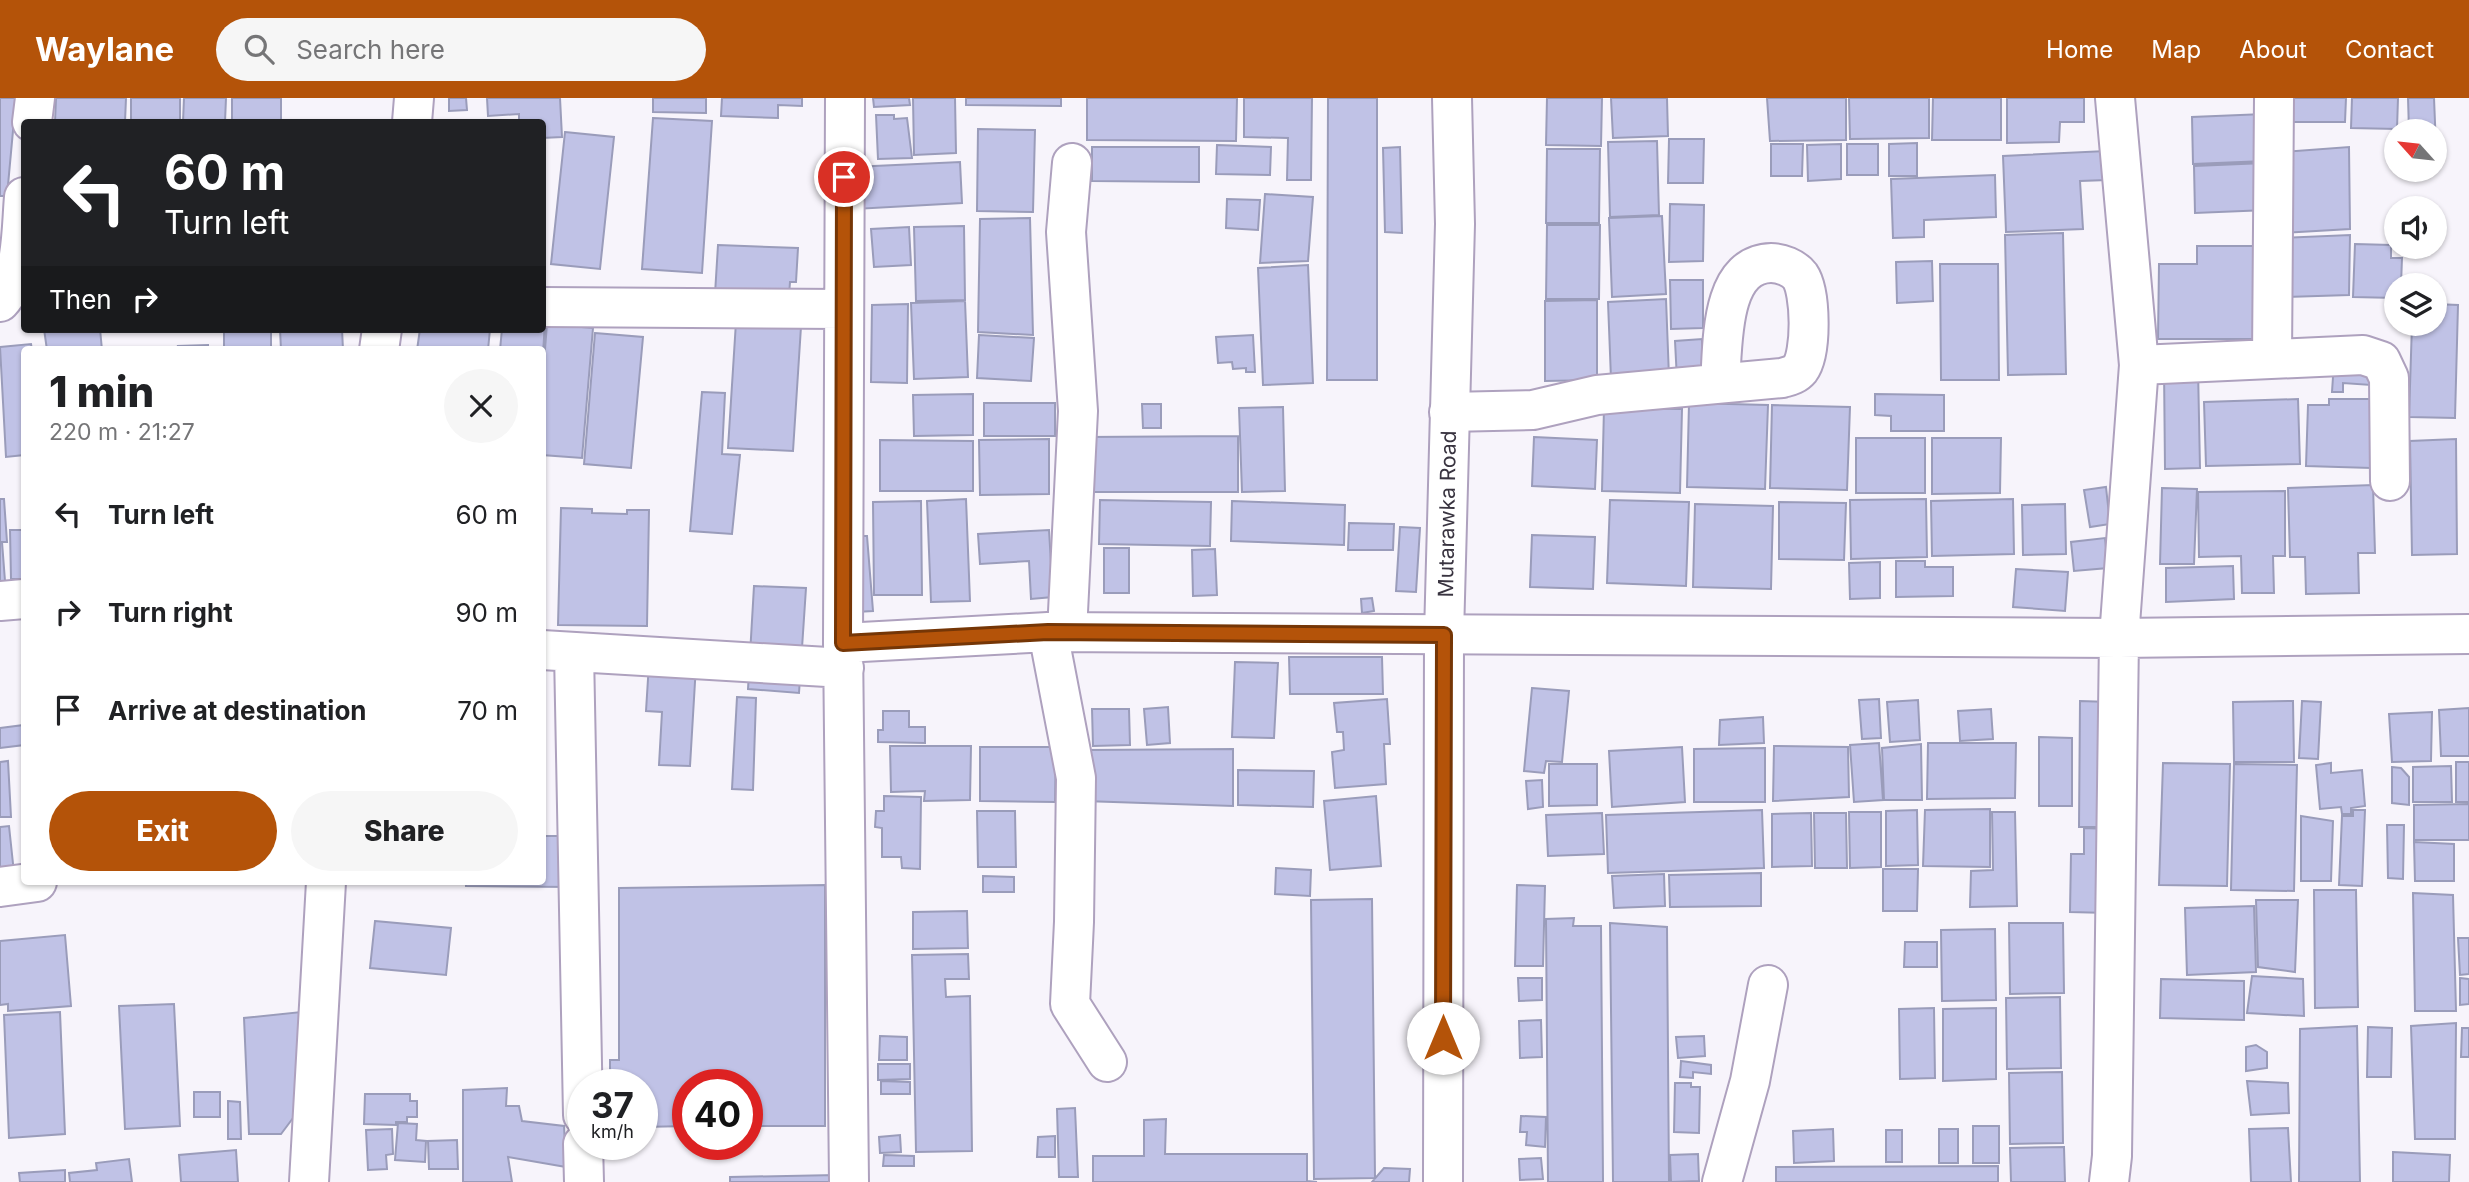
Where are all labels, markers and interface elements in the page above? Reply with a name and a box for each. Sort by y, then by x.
search box [216,18,706,81]
text: Waylane [35,29,174,69]
icon: search [240,30,278,68]
text: Search here [296,34,445,65]
text: Home [2046,35,2113,64]
text: Map [2151,35,2201,64]
text: About [2239,35,2307,64]
text: Contact [2345,35,2434,64]
north arrow [2384,119,2446,182]
map controls [2384,119,2447,336]
text: 60 m [164,143,285,202]
icon: left [49,147,140,238]
pin [814,147,874,207]
icon: arrive [825,158,863,196]
button: sound [2384,196,2447,259]
text: Turn left [164,203,289,242]
button: layers [2384,273,2447,336]
icon: right [126,280,164,318]
text: Then [49,284,112,315]
text: 1 min [49,366,154,417]
button: close [444,369,518,443]
text: 220 m · 21:27 [49,418,195,446]
street label: Mutarawka Road [1433,430,1461,598]
icon: left [49,495,87,533]
text: Turn left [108,499,214,530]
text: 60 m [455,499,518,530]
icon: right [49,593,87,631]
text: Turn right [108,597,233,628]
text: 90 m [455,597,518,628]
icon: arrive [49,691,87,729]
text: Arrive at destination [108,695,367,726]
text: 70 m [457,695,518,726]
button: Exit [49,791,277,871]
button: Share [291,791,518,871]
position arrow [1406,1001,1480,1075]
speed limit sign: 40 [672,1069,763,1160]
text: 37 [591,1084,634,1126]
text: km/h [591,1121,634,1142]

